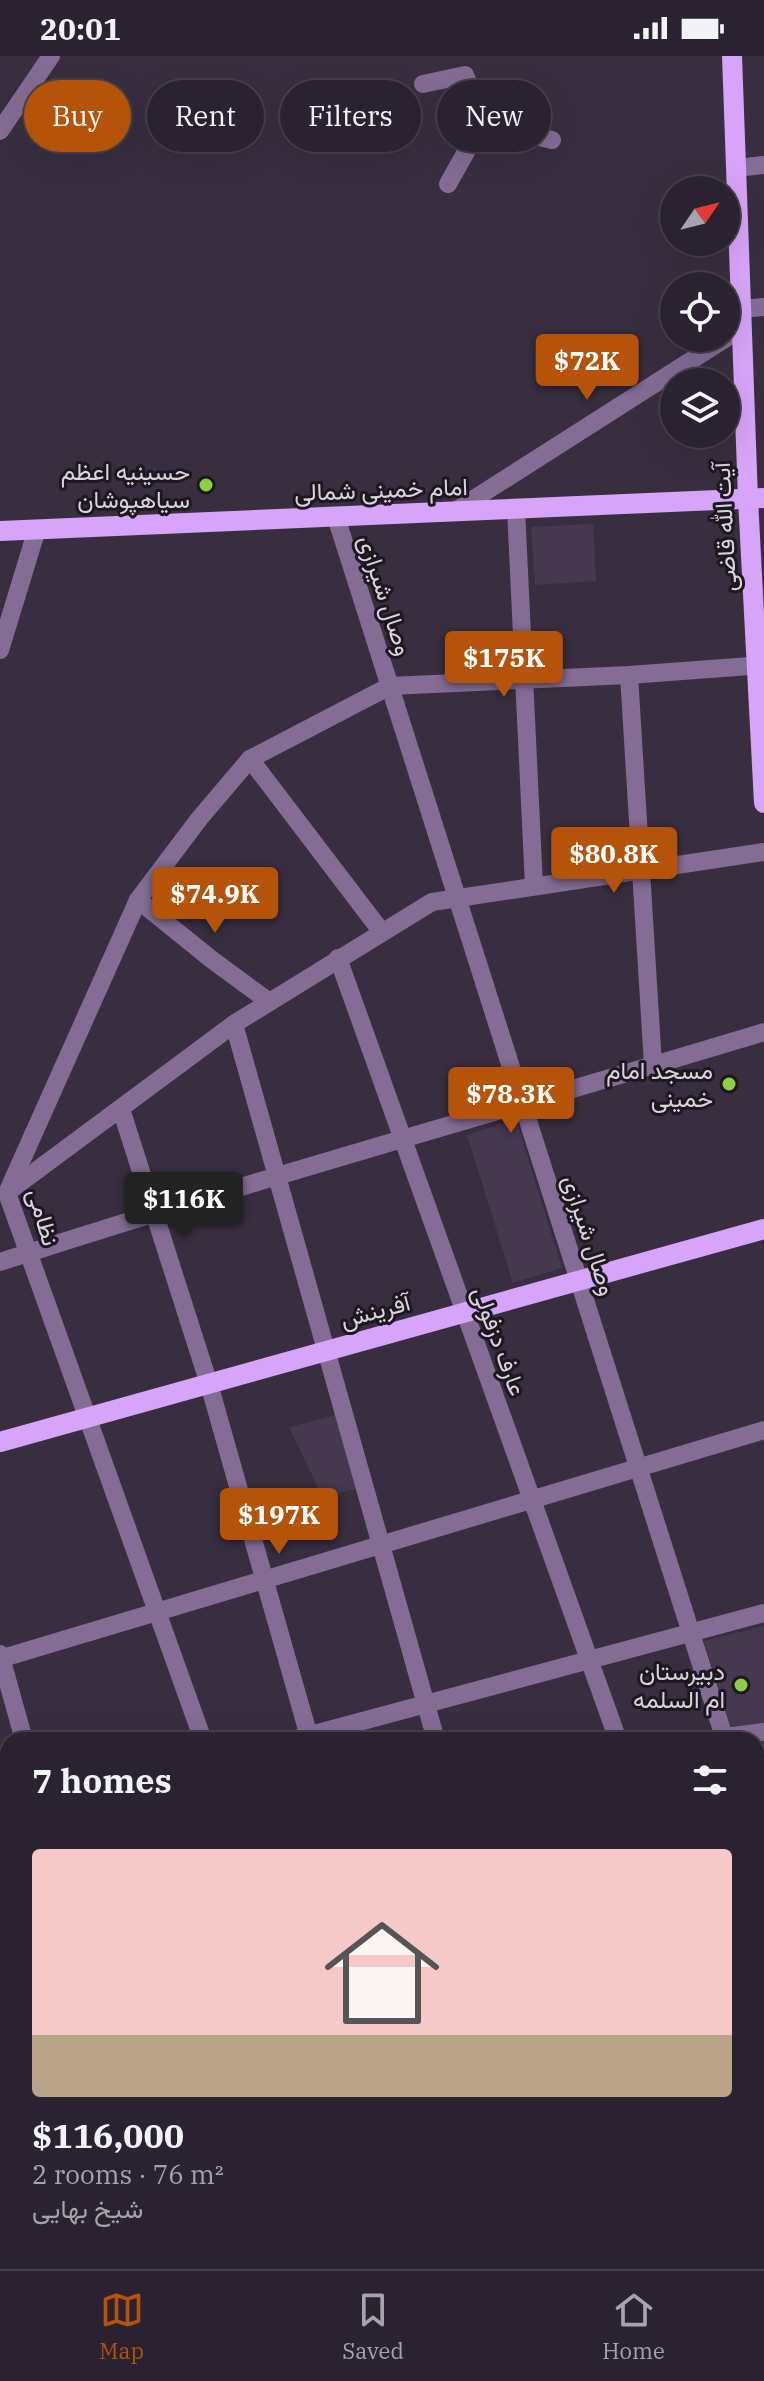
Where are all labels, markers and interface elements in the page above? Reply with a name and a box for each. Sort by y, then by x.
text: 20:01 [40,9,121,48]
chip: Buy [24,80,131,152]
chip: Rent [147,80,264,152]
chip: Filters [280,80,421,152]
chip: New [437,80,551,152]
north arrow [660,176,740,256]
map controls [660,176,740,448]
button: locate [660,272,740,352]
pin: $72K [540,334,634,402]
text: $72K [554,343,620,377]
button: layers [660,368,740,448]
place label: حسینیه اعظم سیاهپوشان [61,455,190,516]
street label: آیت الله قاضی [705,459,743,593]
street label: امام خمینی شمالی [294,470,468,509]
marker: حسینیه اعظم سیاهپوشان [197,476,215,494]
street label: وصال شیرازی [352,531,420,659]
pin: $175K [448,631,560,699]
text: $175K [463,640,545,674]
pin: $80.8K [549,827,679,895]
text: $80.8K [569,836,659,870]
pin: $74.9K [150,867,280,935]
text: $74.9K [170,876,260,910]
place label: مسجد امام خمینی [606,1054,713,1114]
pin: $78.3K [446,1067,576,1135]
marker: مسجد امام خمینی [720,1075,738,1093]
text: $78.3K [466,1076,556,1110]
street label: وصال شیرازی [556,1171,624,1299]
pin: $116K [128,1172,240,1240]
text: $116K [143,1181,225,1215]
street label: نظامی [21,1185,67,1249]
street label: عارف دزفولی [465,1282,535,1400]
street label: آفرینش [337,1285,416,1335]
pin: $197K [223,1488,335,1556]
text: $197K [238,1497,320,1531]
place label: دبیرستان ام السلمه [633,1655,725,1716]
marker: دبیرستان ام السلمه [732,1676,750,1694]
text: 7 homes [32,1758,172,1802]
icon: filters [688,1758,732,1802]
icon: home [310,1901,454,2045]
text: $116,000 [32,2113,184,2157]
text: 2 rooms · 76 m² [32,2157,224,2191]
text: شیخ بهایی [32,2191,143,2225]
tab: Map [99,2288,144,2365]
tab: Saved [342,2288,404,2365]
tab: Home [602,2288,665,2365]

